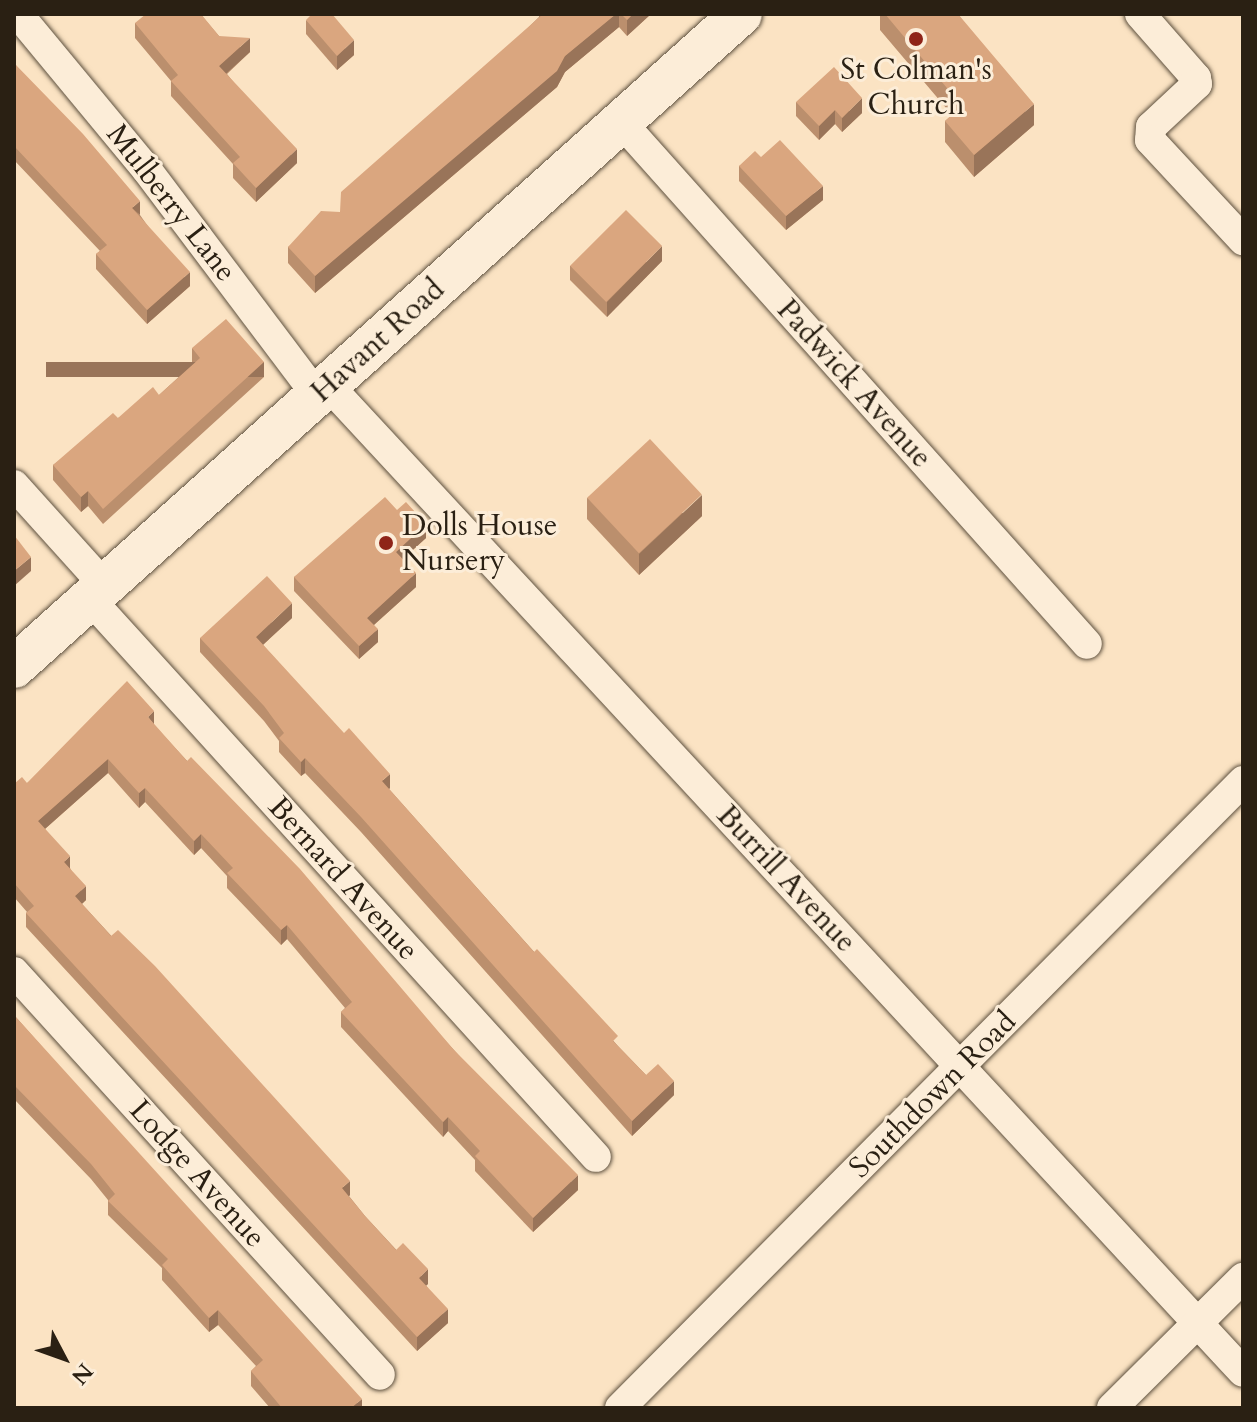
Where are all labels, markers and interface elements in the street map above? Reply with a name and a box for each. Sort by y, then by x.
marker: St Colman's Church [907,30,925,48]
place label: St Colman's Church [840,52,992,122]
street label: Mulberry Lane [98,117,244,289]
street label: Havant Road [304,272,452,410]
street label: Padwick Avenue [769,292,939,476]
place label: Dolls House Nursery [402,508,557,578]
marker: Dolls House Nursery [377,534,395,552]
street label: Bernard Avenue [260,790,426,968]
street label: Burrill Avenue [709,798,863,960]
street label: Southdown Road [842,1004,1024,1186]
street label: Lodge Avenue [121,1093,273,1255]
north arrow [24,1318,104,1398]
text: N [65,1357,100,1391]

